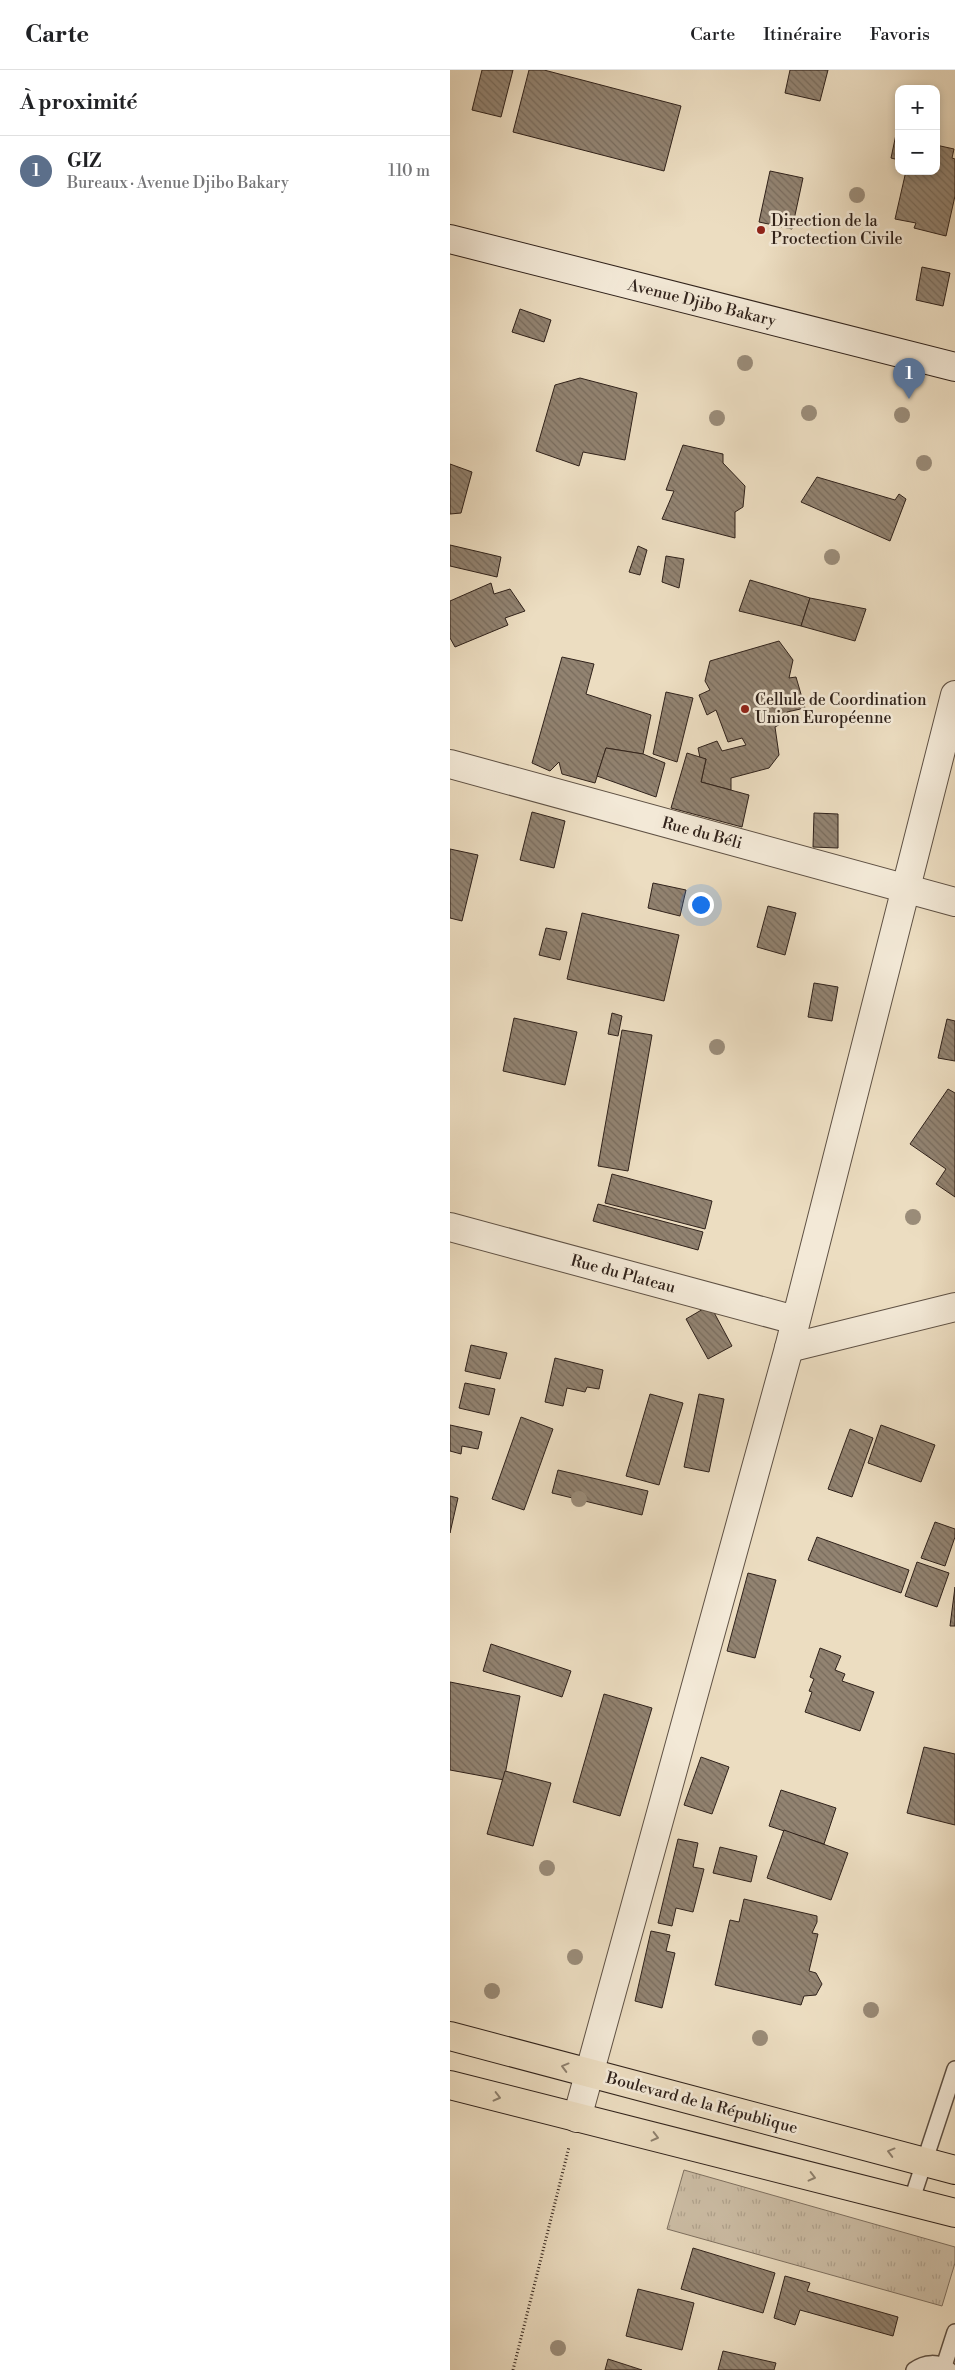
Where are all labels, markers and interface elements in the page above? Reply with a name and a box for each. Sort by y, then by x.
text: Carte [25,20,89,50]
text: Carte [690,23,735,46]
text: Itinéraire [763,23,842,46]
text: Favoris [870,23,930,46]
map controls [895,85,940,175]
button: + [895,85,940,130]
text: À proximité [20,90,137,116]
button: − [895,130,940,175]
text: GIZ [67,149,101,173]
text: 1 [32,161,40,181]
text: 110 m [388,161,430,181]
text: Bureaux · Avenue Djibo Bakary [67,173,289,193]
place label: Direction de la Proctection Civile [771,211,903,249]
marker: Direction de la Proctection Civile [755,224,767,236]
street label: Avenue Djibo Bakary [625,275,778,331]
pin: 1 [893,358,925,399]
place label: Cellule de Coordination Union Européenne [755,690,927,728]
marker: Cellule de Coordination Union Européenne [739,703,751,715]
street label: Rue du Béli [660,813,744,853]
your location [688,892,714,918]
street label: Rue du Plateau [568,1250,678,1298]
one-way arrow [560,2062,569,2073]
street label: Boulevard de la République [603,2068,800,2138]
one-way arrow [493,2092,501,2102]
one-way arrow [650,2131,659,2142]
one-way arrow [888,2148,896,2158]
one-way arrow [808,2171,817,2182]

